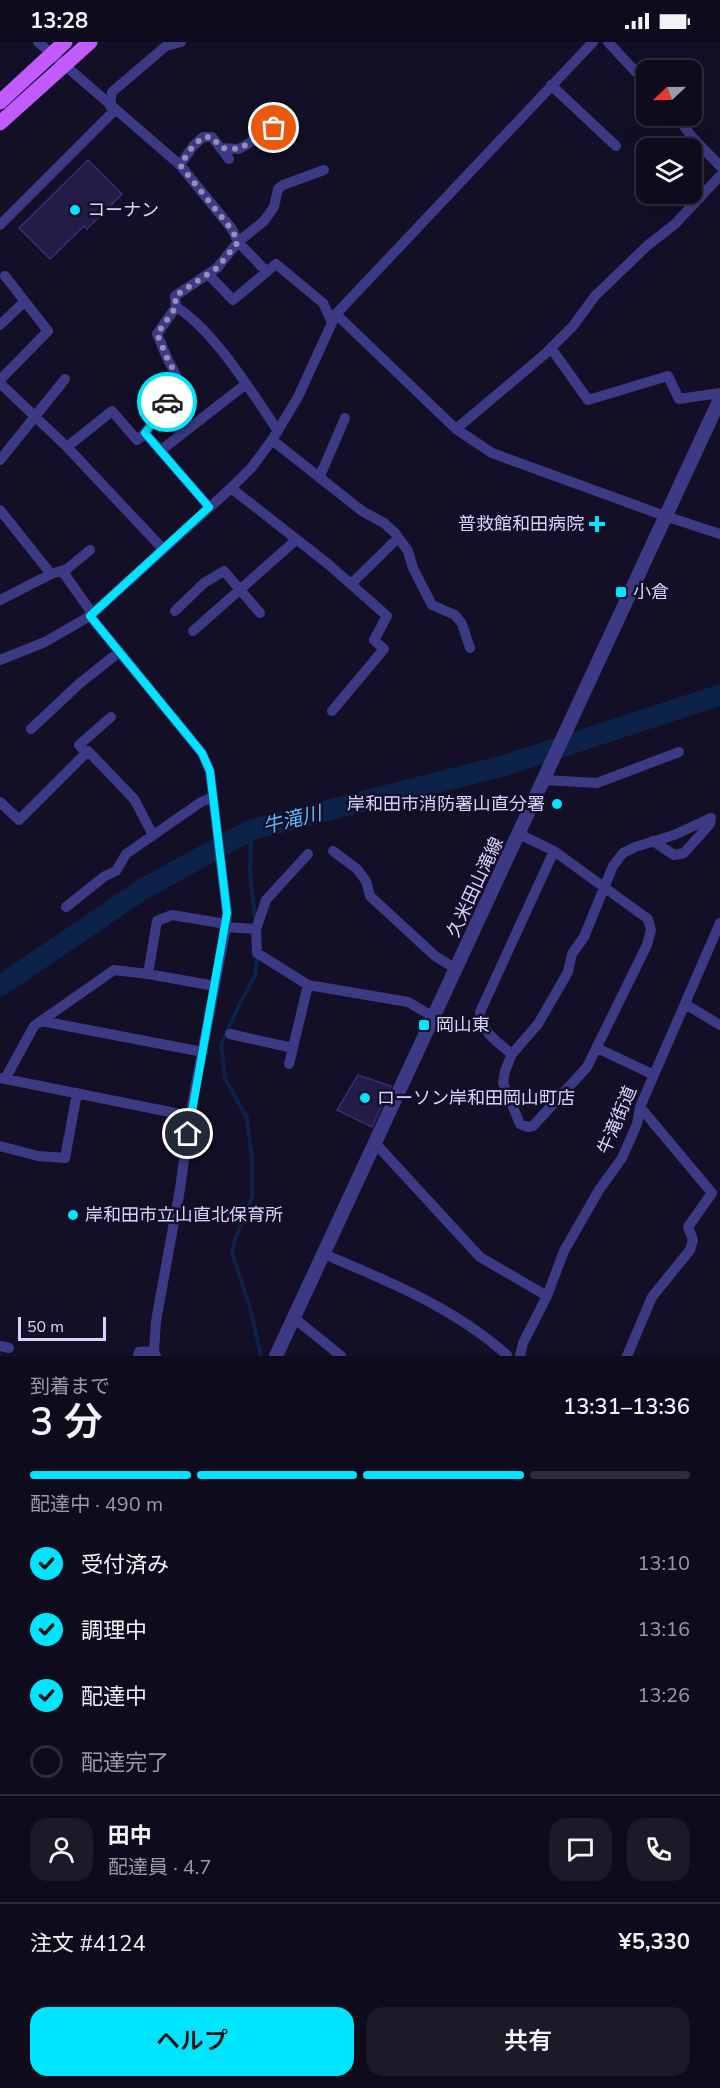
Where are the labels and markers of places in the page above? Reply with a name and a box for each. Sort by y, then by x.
pin [248,102,299,153]
place label: コーナン [87,198,159,222]
marker: コーナン [68,203,82,217]
place label: 普救館和田病院 [458,512,584,536]
marker: 普救館和田病院 [588,515,606,533]
place label: 小倉 [633,580,669,604]
marker: 小倉 [614,585,628,599]
place label: 岸和田市消防署山直分署 [347,792,545,816]
marker: 岸和田市消防署山直分署 [550,797,564,811]
place label: 岡山東 [436,1013,490,1037]
marker: 岡山東 [417,1018,431,1032]
place label: ローソン岸和田岡山町店 [377,1086,575,1110]
marker: ローソン岸和田岡山町店 [358,1091,372,1105]
pin [162,1108,213,1159]
place label: 岸和田市立山直北保育所 [85,1203,283,1227]
marker: 岸和田市立山直北保育所 [66,1208,80,1222]

